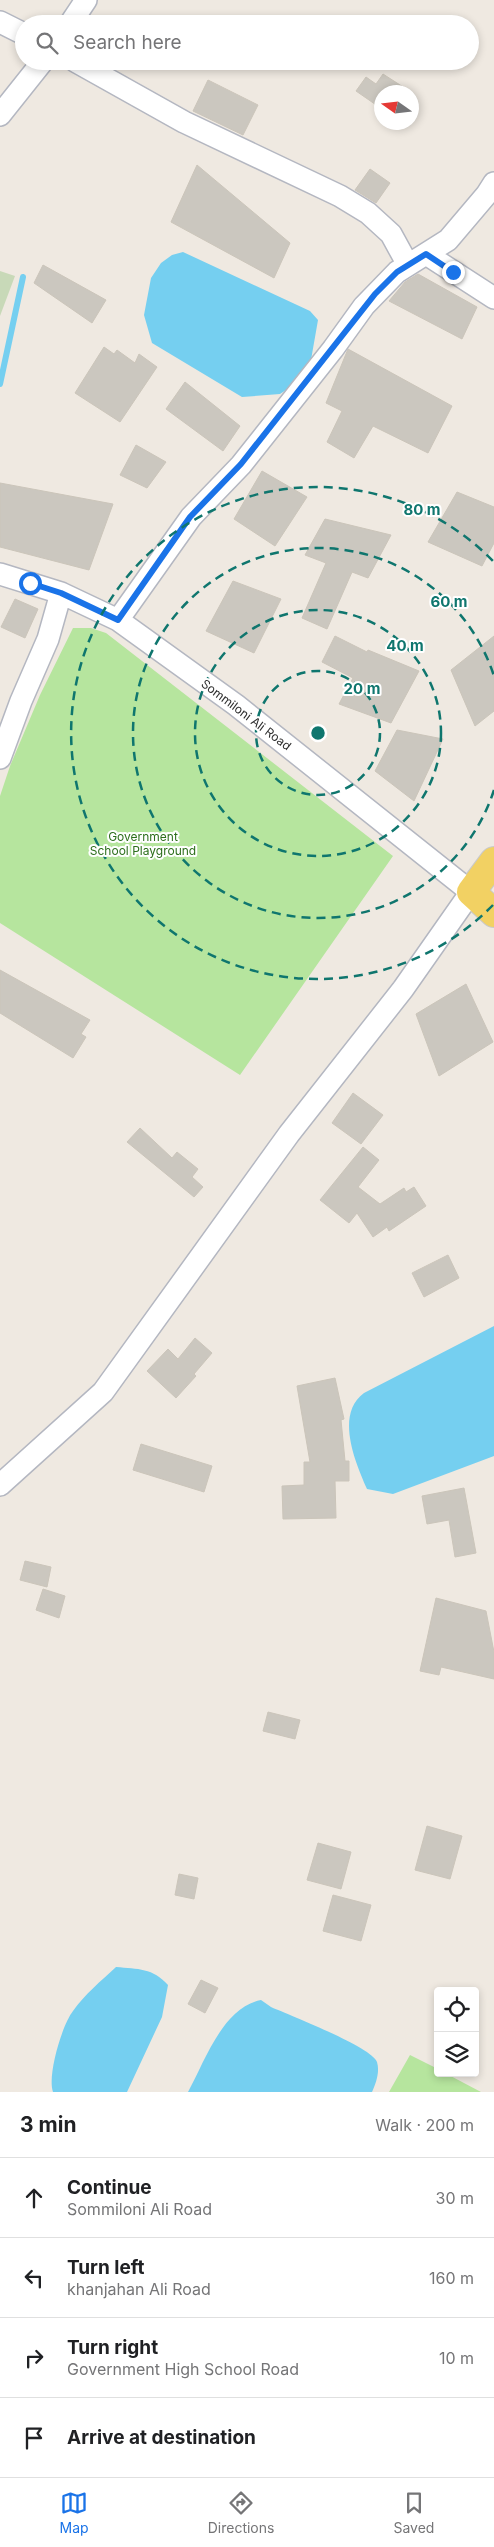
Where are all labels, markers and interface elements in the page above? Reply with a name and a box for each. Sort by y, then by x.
search box [15,15,479,70]
icon: search [33,29,61,57]
text: Search here [73,31,182,54]
north arrow [374,85,419,130]
route end [442,261,465,284]
text: 80 m [403,500,441,519]
route start [19,572,42,595]
text: 60 m [430,592,468,611]
text: 40 m [386,636,424,655]
street label: Sommiloni Ali Road [198,676,294,753]
text: 20 m [344,679,380,698]
centre of rings [309,724,327,742]
park label: Government School Playground [90,829,196,858]
map controls [434,1987,479,2077]
button: locate [434,1987,479,2032]
button: layers [434,2032,479,2077]
text: 3 min [20,2112,76,2137]
text: Walk · 200 m [375,2115,474,2135]
text: Continue [67,2176,152,2199]
icon: ahead [20,2184,48,2212]
text: 30 m [436,2188,474,2208]
text: Sommiloni Ali Road [67,2199,212,2219]
text: Turn left [67,2256,145,2279]
icon: left [20,2264,48,2292]
text: 160 m [429,2268,474,2288]
text: khanjahan Ali Road [67,2279,211,2299]
text: Turn right [67,2336,158,2359]
icon: right [20,2344,48,2372]
text: 10 m [439,2348,474,2368]
text: Government High School Road [67,2359,299,2379]
icon: arrive [20,2424,48,2452]
text: Arrive at destination [67,2426,256,2449]
tab: Map [60,2489,89,2536]
tab: Directions [208,2489,274,2536]
tab: Saved [393,2489,434,2536]

